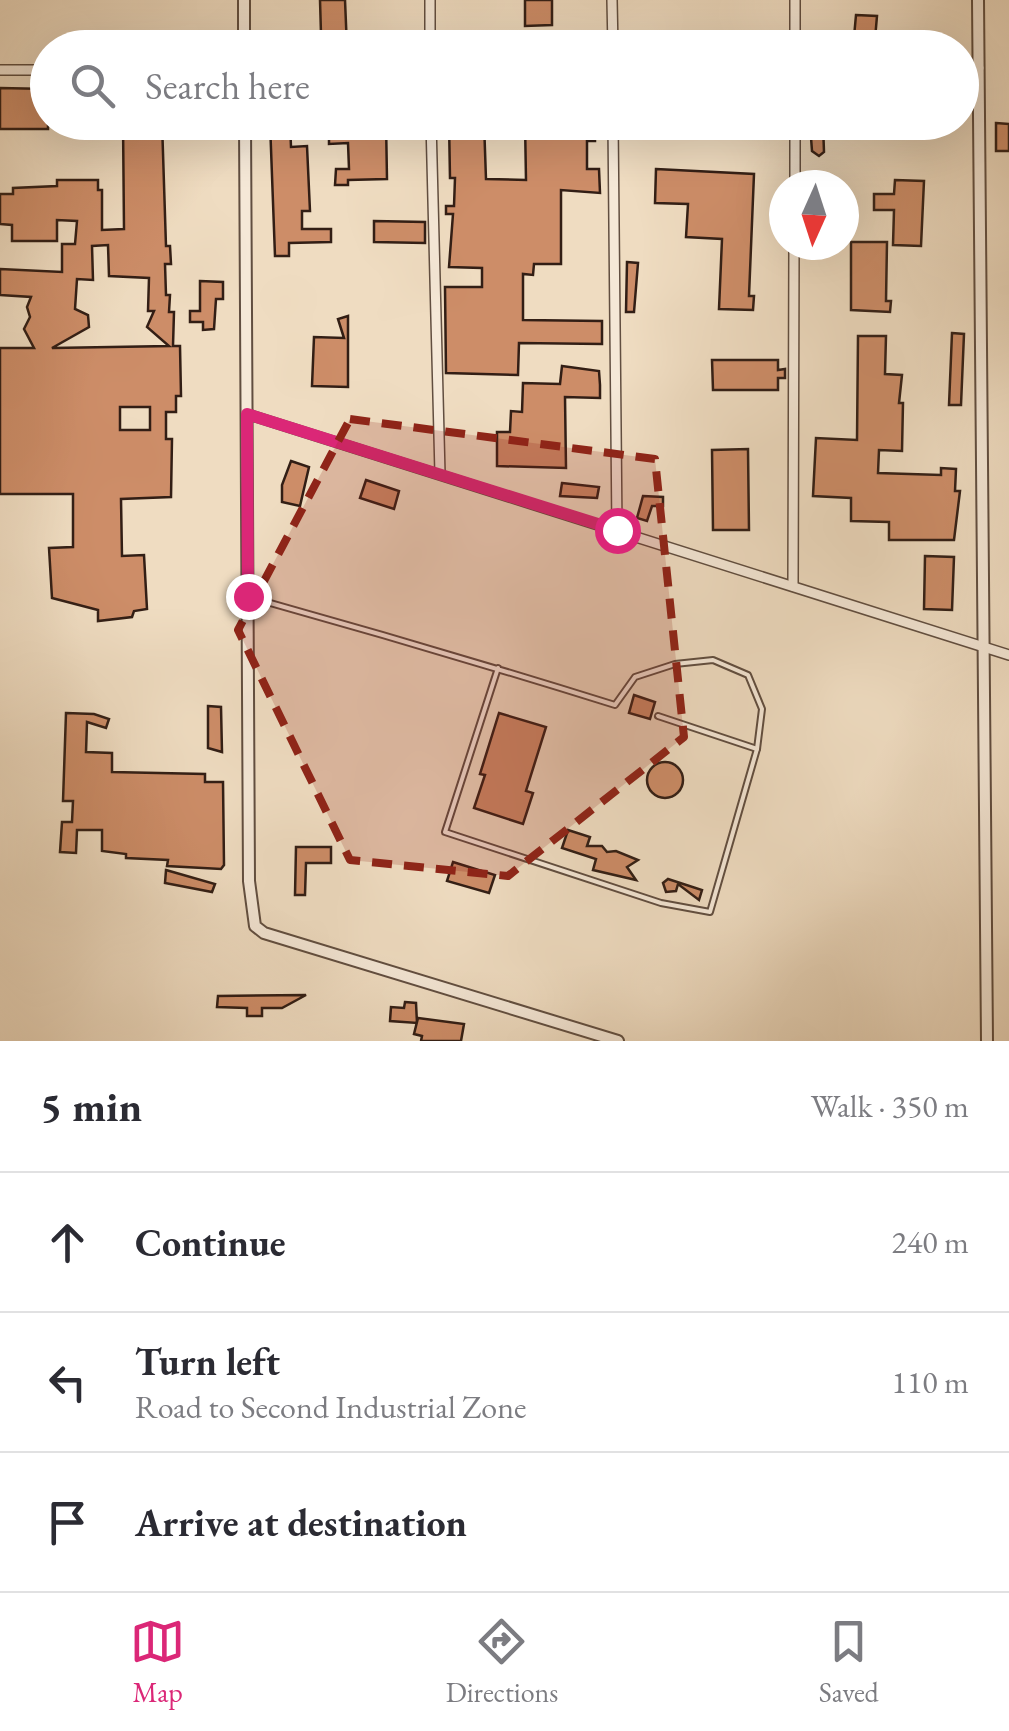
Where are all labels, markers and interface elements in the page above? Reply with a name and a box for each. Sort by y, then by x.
search box [30,30,979,140]
icon: search [65,58,120,113]
text: Search here [145,61,310,110]
north arrow [769,170,859,260]
route start [595,508,641,554]
route end [226,574,272,620]
text: 5 min [40,1079,142,1134]
text: Walk · 350 m [811,1085,969,1127]
icon: ahead [40,1215,95,1270]
text: Continue [135,1218,286,1267]
text: 240 m [892,1221,969,1263]
text: Turn left [135,1337,280,1386]
icon: left [40,1355,95,1410]
text: 110 m [892,1361,969,1403]
text: Road to Second Industrial Zone [135,1386,527,1428]
icon: arrive [40,1495,95,1550]
text: Arrive at destination [135,1498,467,1547]
tab: Map [130,1614,185,1710]
tab: Directions [446,1614,558,1710]
tab: Saved [819,1614,879,1710]

